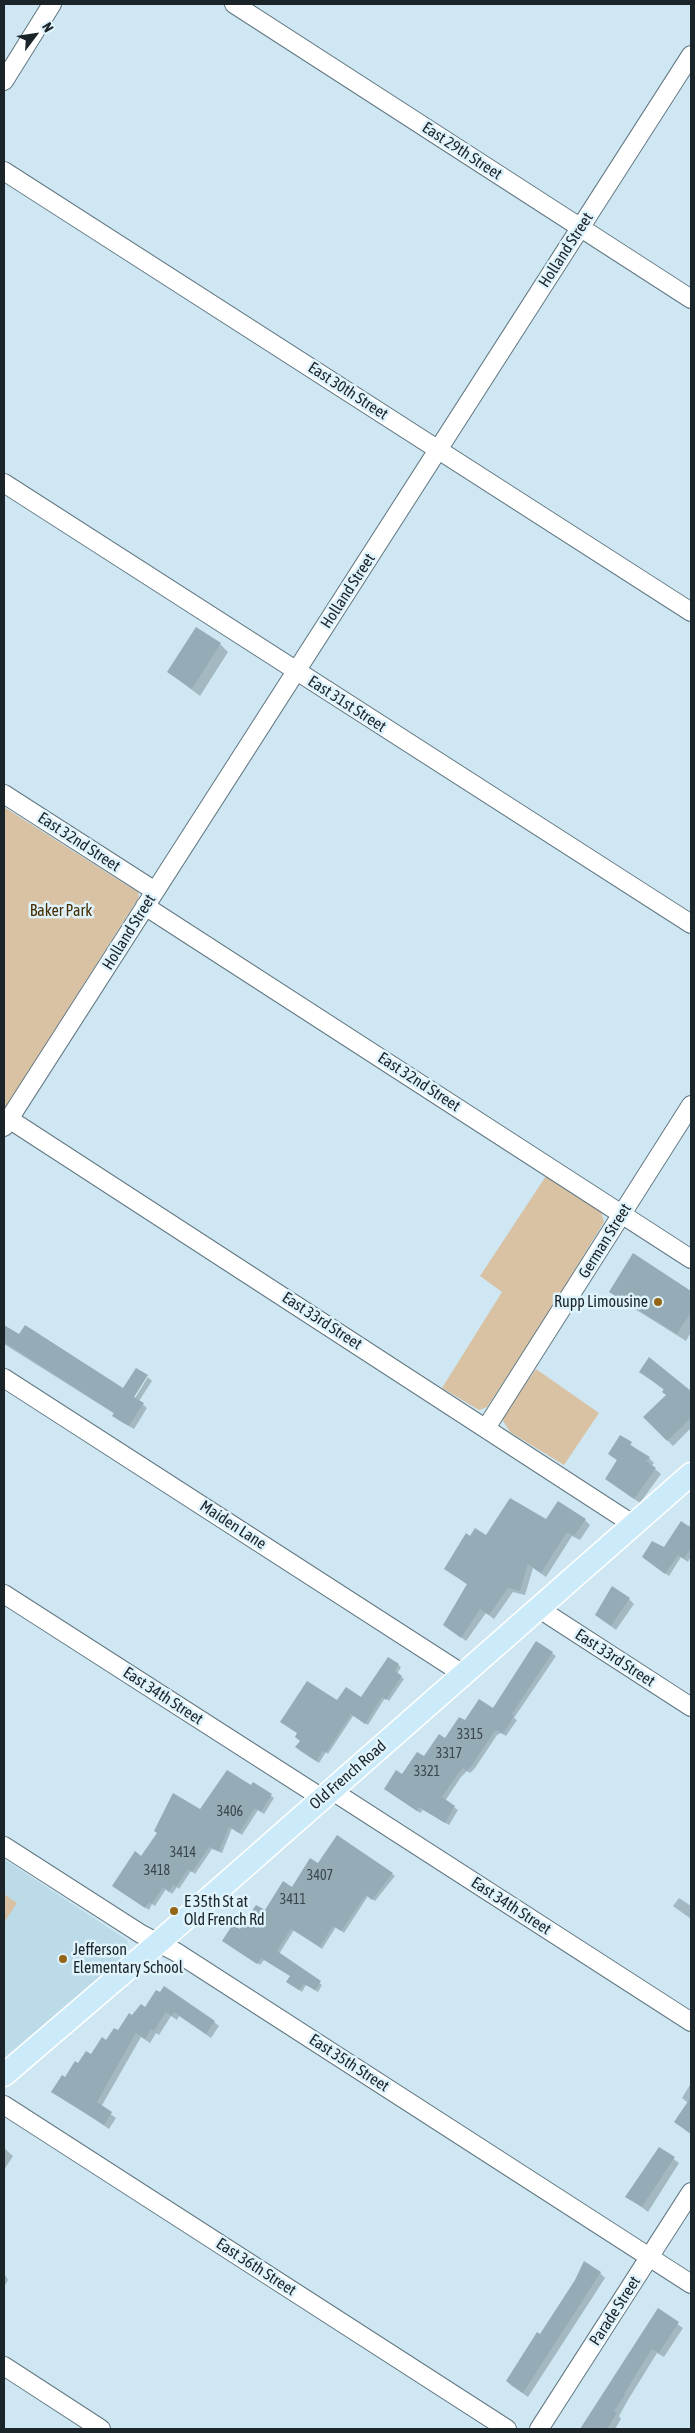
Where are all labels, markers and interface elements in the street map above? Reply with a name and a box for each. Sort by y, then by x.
north arrow [10,10,60,60]
text: N [39,20,57,35]
street label: East 29th Street [418,118,506,184]
street label: Holland Street [535,209,597,291]
street label: East 30th Street [304,358,392,424]
street label: Holland Street [317,550,379,632]
street label: East 31st Street [304,672,390,736]
street label: East 32nd Street [34,808,124,876]
street label: Holland Street [98,891,160,973]
park label: Baker Park [30,901,92,921]
street label: East 32nd Street [374,1048,464,1116]
street label: German Street [574,1200,636,1282]
street label: East 33rd Street [278,1288,366,1354]
place label: Rupp Limousine [554,1292,648,1312]
marker: Rupp Limousine [652,1296,664,1308]
street label: Maiden Lane [196,1496,270,1554]
street label: East 33rd Street [571,1625,659,1691]
street label: East 34th Street [119,1663,207,1729]
house number: 3315 [457,1727,483,1743]
street label: Old French Road [306,1736,390,1814]
house number: 3317 [436,1746,462,1762]
house number: 3321 [414,1764,440,1780]
house number: 3406 [217,1804,243,1820]
house number: 3414 [170,1845,196,1861]
house number: 3418 [144,1863,170,1879]
house number: 3407 [307,1868,333,1884]
street label: East 34th Street [467,1873,555,1939]
place label: E 35th St at Old French Rd [184,1892,265,1930]
house number: 3411 [280,1892,306,1908]
marker: E 35th St at Old French Rd [168,1905,180,1917]
place label: Jefferson Elementary School [73,1940,183,1978]
marker: Jefferson Elementary School [57,1953,69,1965]
street label: East 35th Street [305,2030,393,2096]
street label: East 36th Street [212,2234,300,2300]
street label: Parade Street [585,2273,645,2349]

